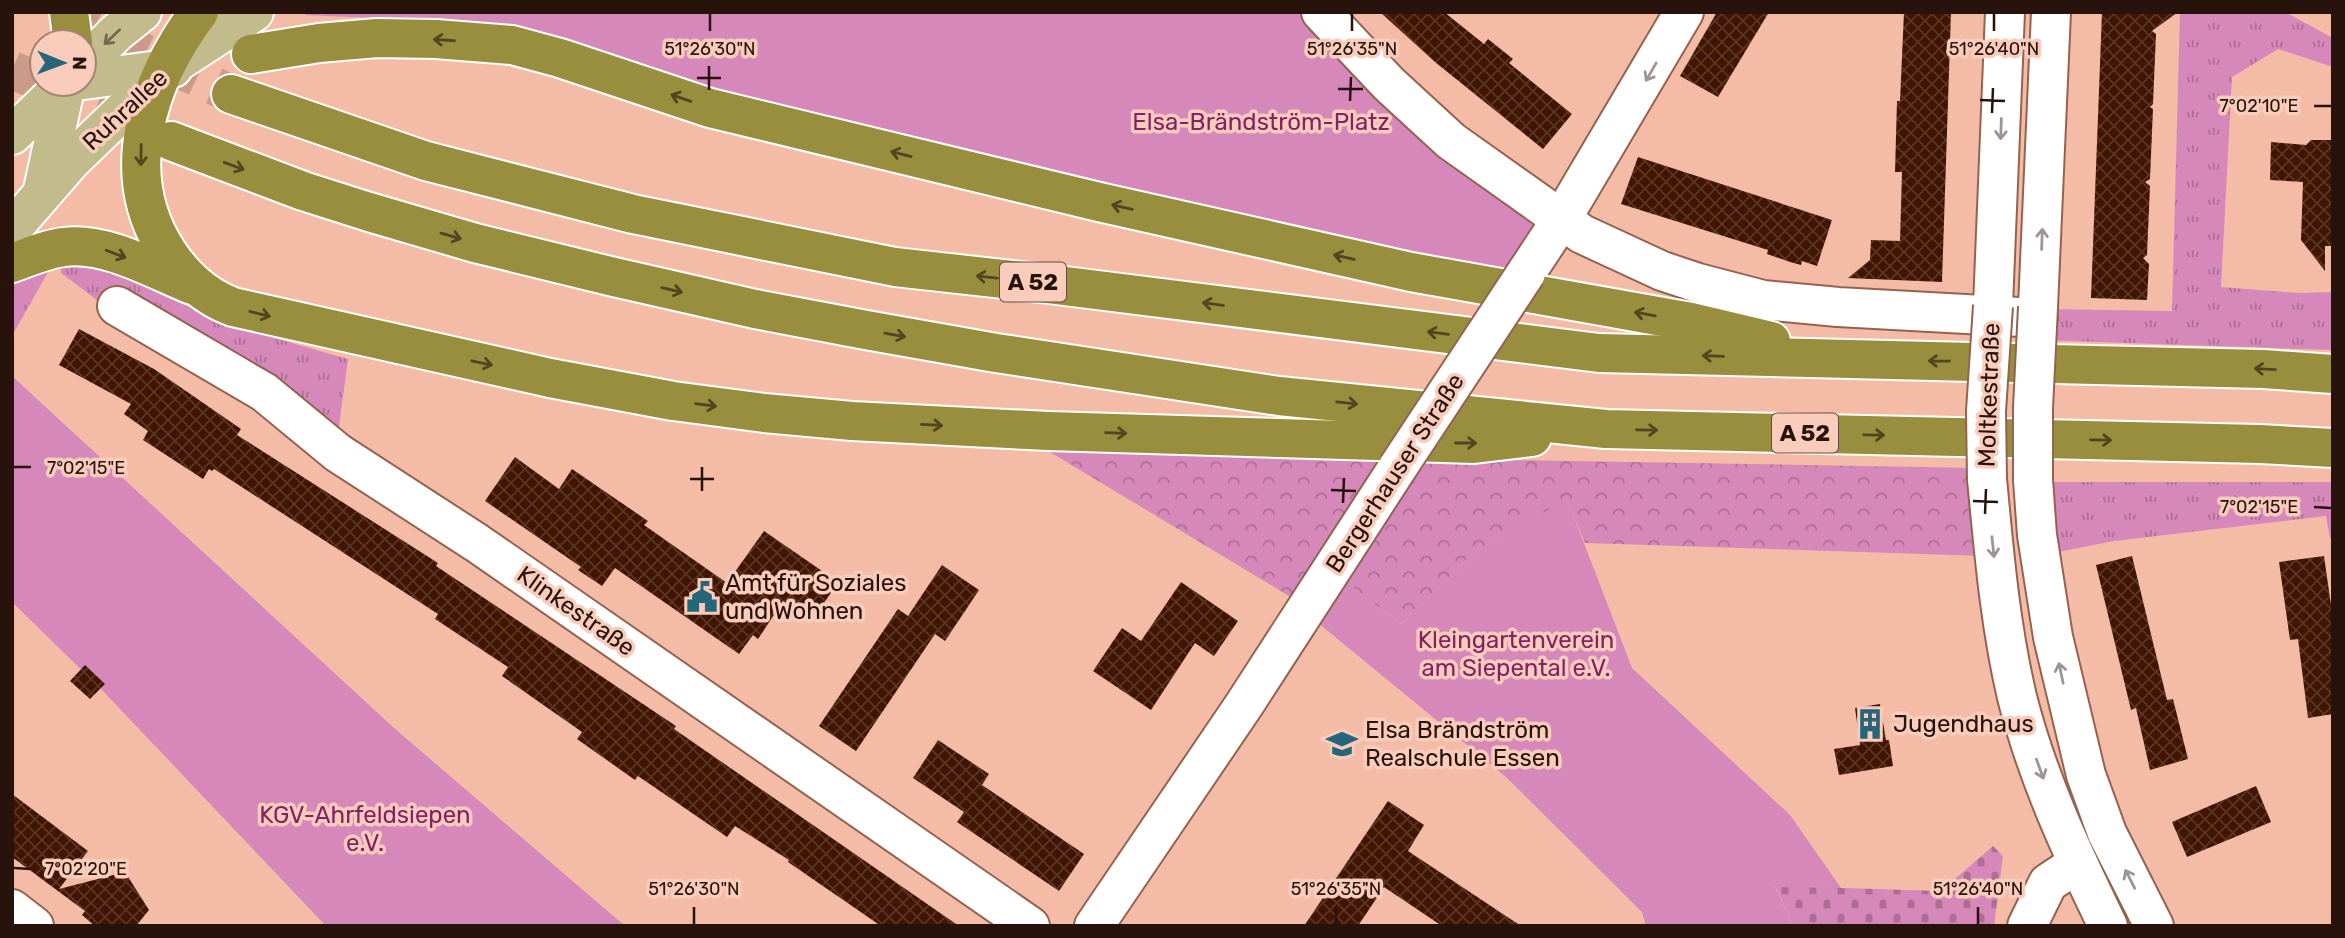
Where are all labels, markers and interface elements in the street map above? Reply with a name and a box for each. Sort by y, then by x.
north arrow [28,28,98,98]
one-way arrow [104,29,121,46]
one-way arrow [433,33,455,46]
text: 51°26'30"N [664,38,756,60]
text: 51°26'35"N [1307,38,1397,60]
text: 51°26'40"N [1949,38,2039,60]
text: N [68,56,91,70]
one-way arrow [1644,61,1658,81]
street label: Ruhrallee [77,64,173,156]
one-way arrow [670,91,692,104]
text: 7°02'10"E [2220,95,2298,117]
park label: Elsa-Brändström-Platz [1132,108,1390,136]
one-way arrow [1995,118,2008,141]
one-way arrow [134,143,147,166]
one-way arrow [890,147,913,161]
one-way arrow [223,161,245,173]
one-way arrow [1112,200,1134,213]
one-way arrow [2036,228,2049,251]
one-way arrow [439,230,461,243]
one-way arrow [105,249,127,262]
one-way arrow [1333,250,1356,264]
road number: A 52 [1000,262,1066,302]
one-way arrow [976,270,998,283]
one-way arrow [660,284,683,298]
one-way arrow [1202,298,1224,311]
one-way arrow [1634,307,1657,320]
one-way arrow [248,308,271,321]
street label: Moltkestraße [1972,322,2006,468]
one-way arrow [1427,326,1450,339]
one-way arrow [883,329,905,342]
one-way arrow [1702,349,1725,363]
one-way arrow [1928,355,1951,368]
one-way arrow [470,357,493,371]
one-way arrow [2253,363,2276,376]
street label: Bergerhauser Straße [1320,368,1470,578]
one-way arrow [1335,397,1358,410]
one-way arrow [694,399,717,412]
road number: A 52 [1772,414,1838,452]
one-way arrow [920,419,943,432]
one-way arrow [1635,423,1658,436]
one-way arrow [1104,426,1127,439]
one-way arrow [1862,428,1885,442]
one-way arrow [2090,433,2113,447]
one-way arrow [1454,436,1477,450]
text: 7°02'15"E [47,457,125,479]
text: 7°02'15"E [2220,496,2298,518]
one-way arrow [1987,535,2000,558]
street label: Klinkestraße [512,560,640,662]
place label: Amt für Soziales und Wohnen [725,569,907,625]
public building icon: Amt für Soziales und Wohnen [685,580,719,614]
park label: Kleingartenverein am Siepental e.V. [1418,626,1614,682]
one-way arrow [2053,662,2067,685]
building icon: Jugendhaus [1853,707,1887,741]
place label: Jugendhaus [1893,710,2034,738]
place label: Elsa Brändström Realschule Essen [1365,716,1560,772]
school or university icon: Elsa Brändström Realschule Essen [1325,727,1359,761]
one-way arrow [2035,758,2047,780]
park label: KGV-Ahrfeldsiepen e.V. [259,801,471,857]
text: 7°02'20"E [45,858,127,880]
one-way arrow [2123,869,2137,890]
text: 51°26'30"N [648,878,740,900]
text: 51°26'35"N [1291,878,1381,900]
text: 51°26'40"N [1933,878,2023,900]

